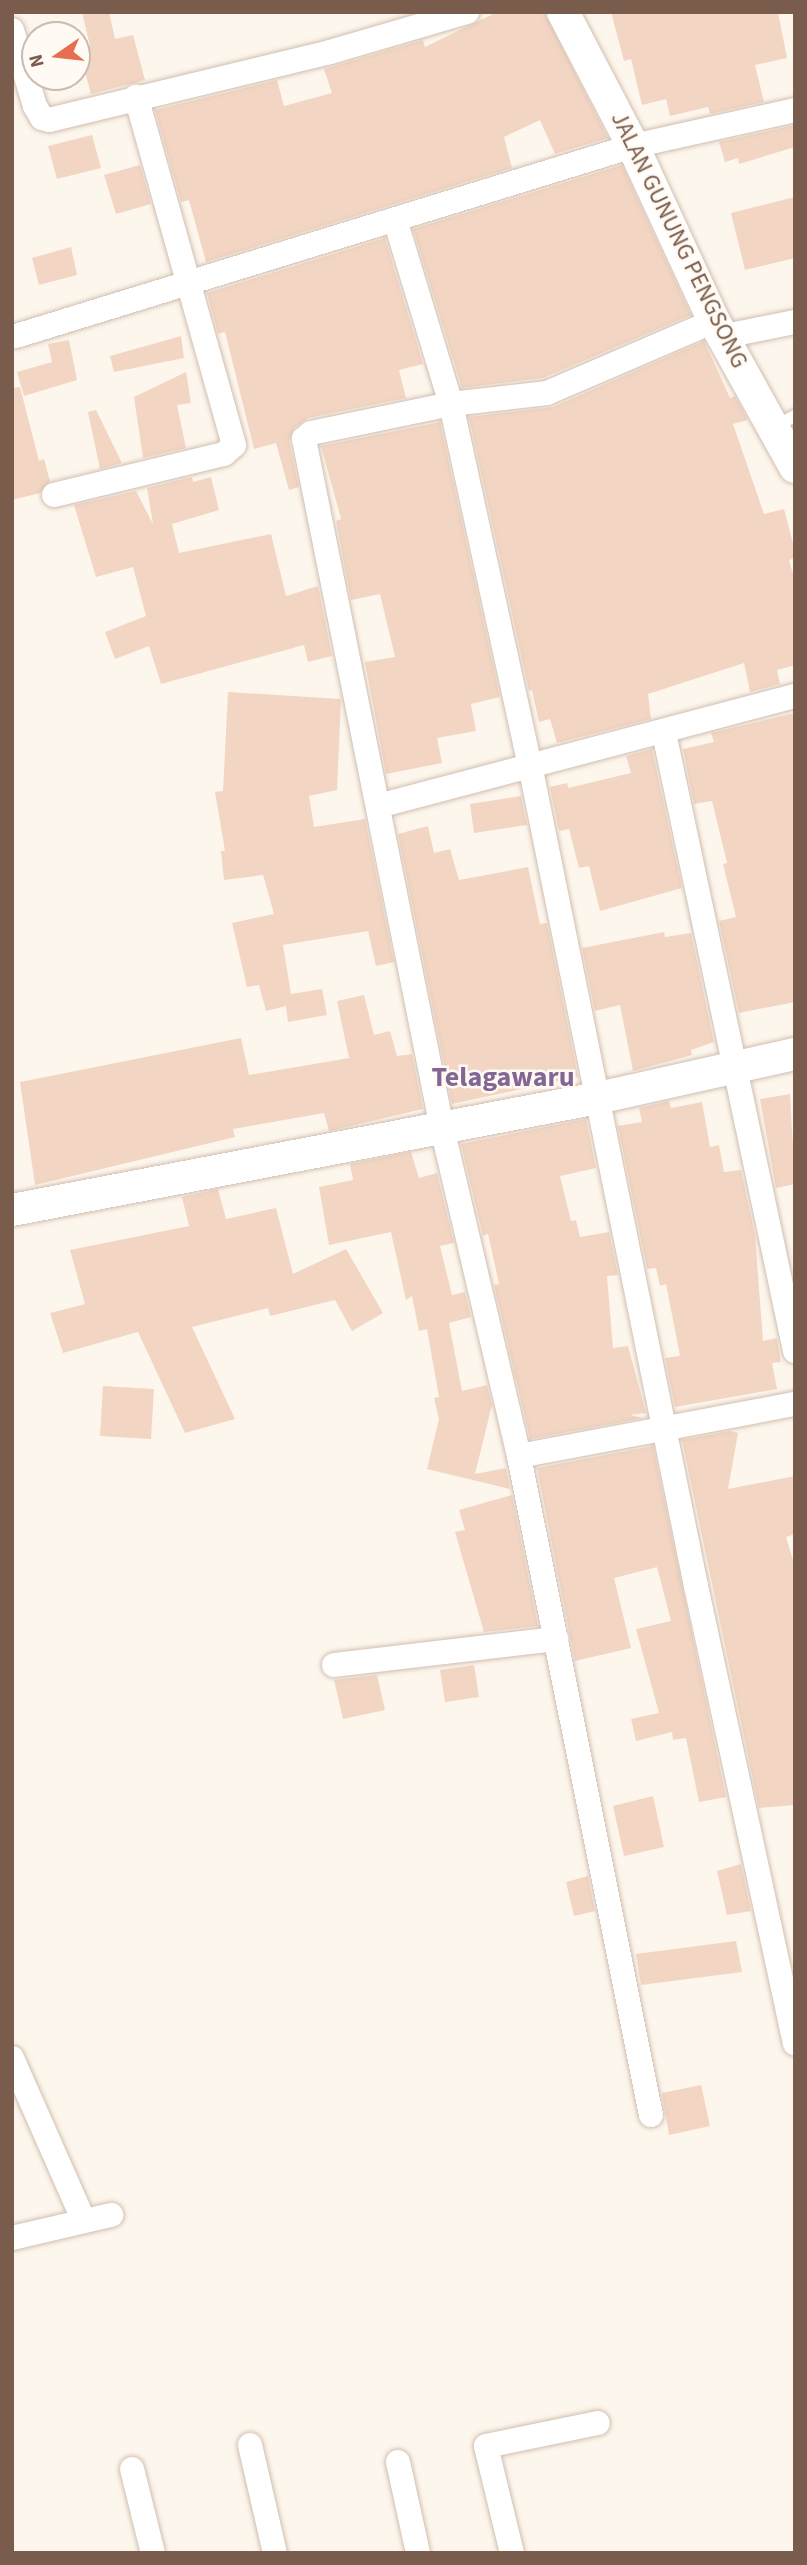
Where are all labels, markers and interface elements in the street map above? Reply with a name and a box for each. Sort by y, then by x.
north arrow [21,21,91,91]
text: N [22,51,52,70]
street label: JALAN GUNUNG PENGSONG [604,107,754,373]
district label: Telagawaru [431,1060,575,1094]

